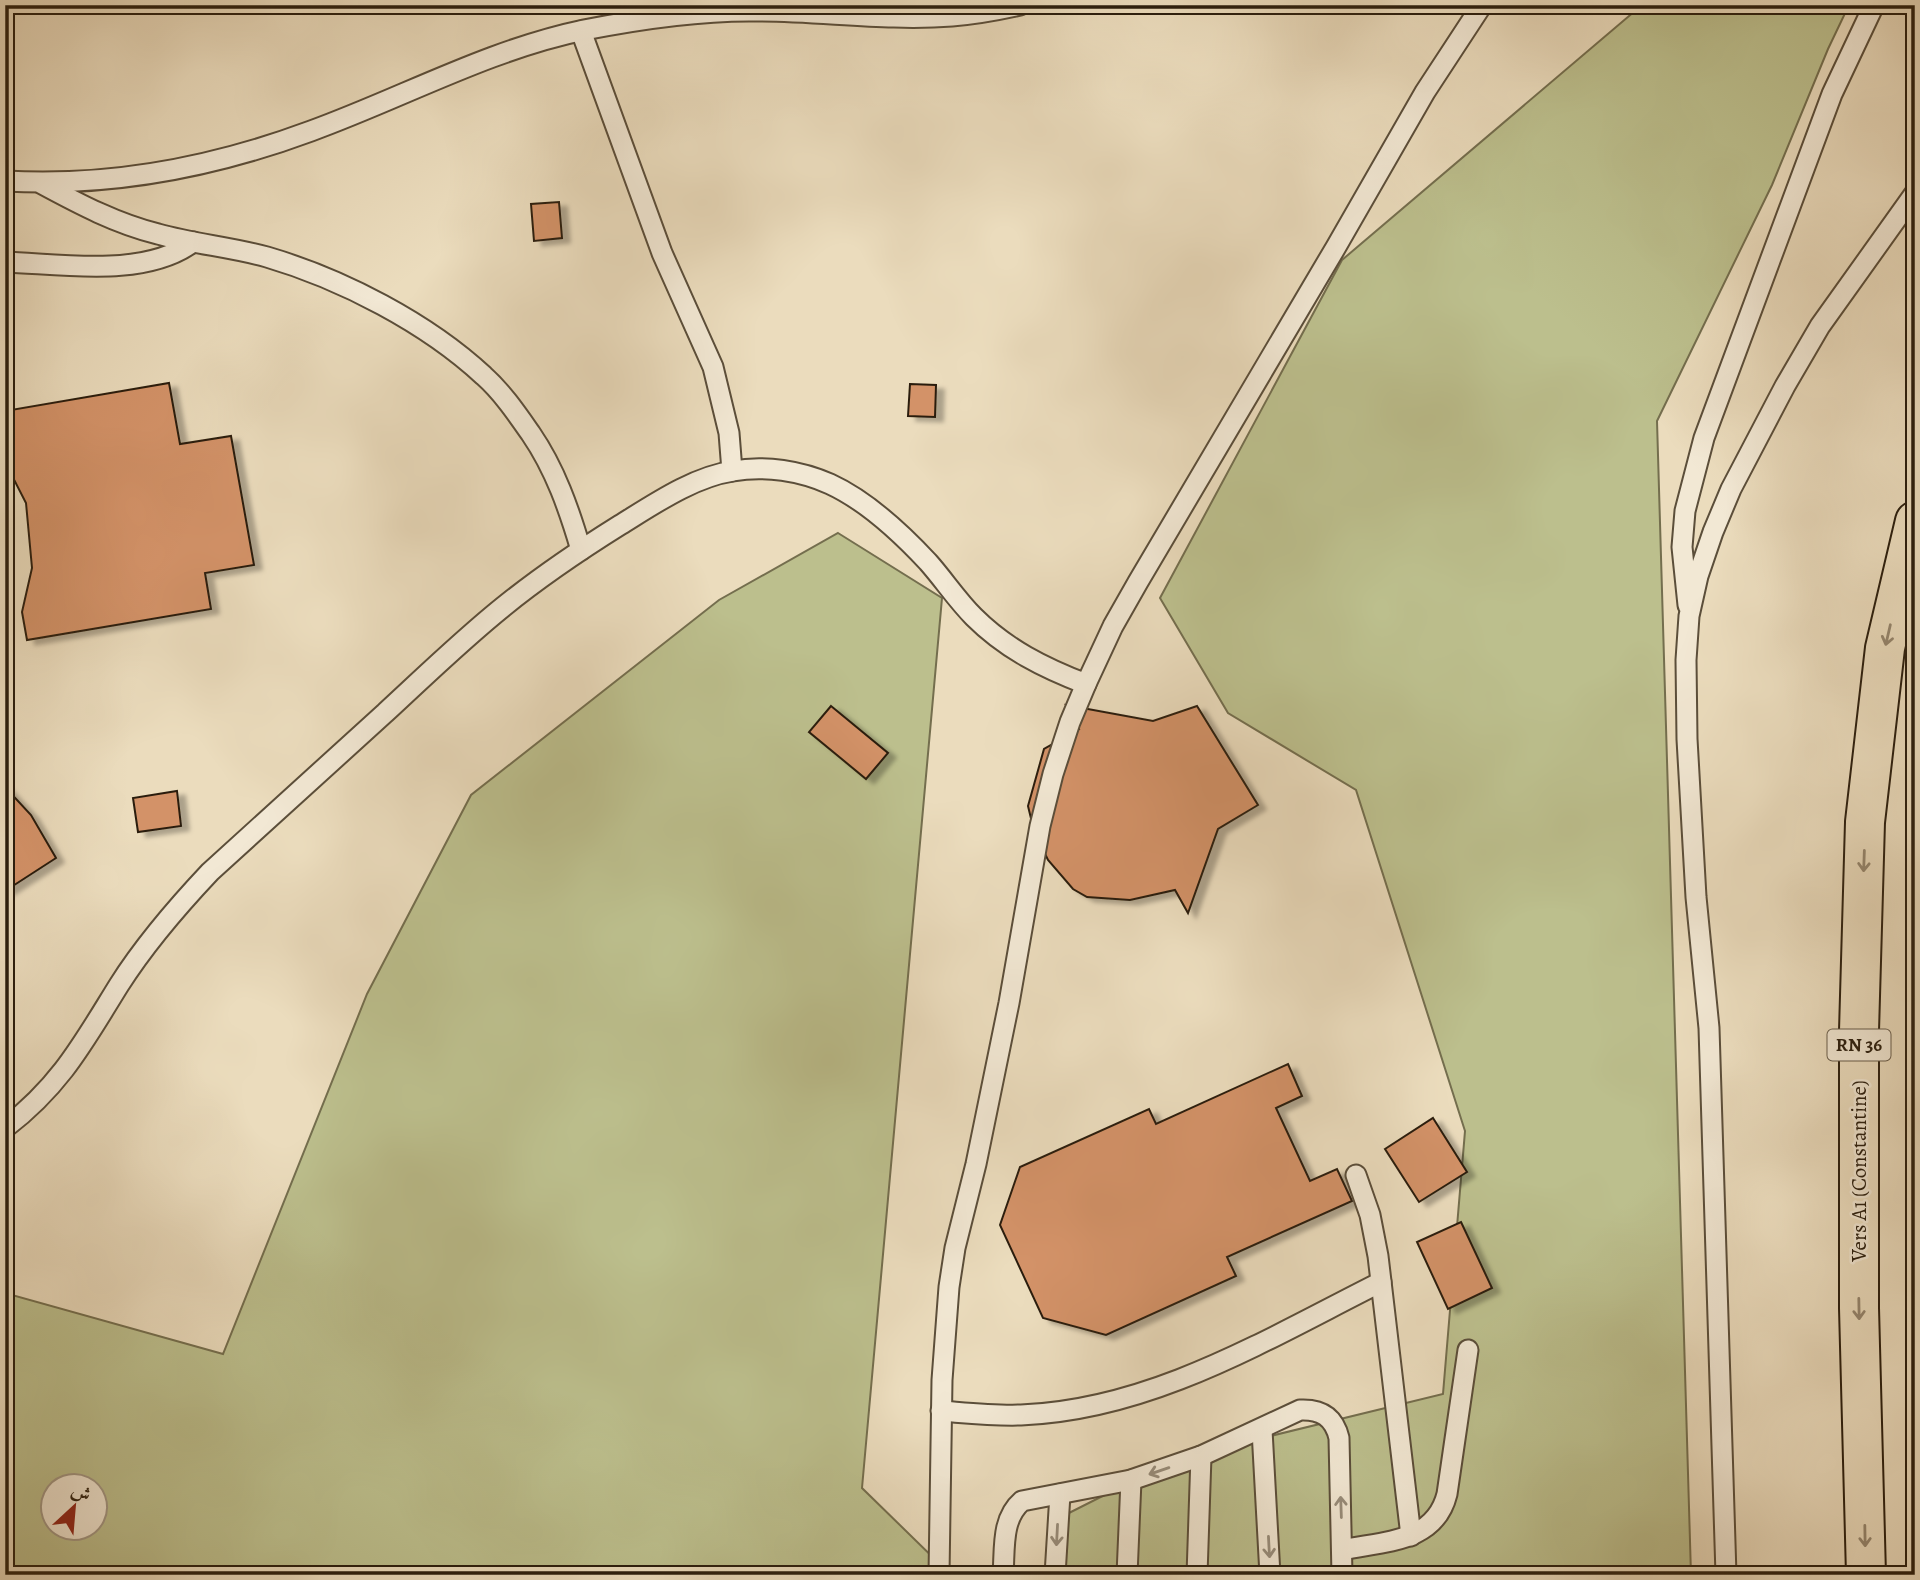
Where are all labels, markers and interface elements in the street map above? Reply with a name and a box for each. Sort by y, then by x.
one-way arrow [1881,623,1894,646]
one-way arrow [1857,849,1870,872]
road number: RN 36 [1828,1030,1890,1060]
street label: Vers A1 (Constantine) [1845,1080,1873,1263]
one-way arrow [1853,1297,1866,1320]
one-way arrow [1149,1466,1171,1478]
north arrow [38,1472,108,1542]
text: ش [67,1477,95,1508]
one-way arrow [1334,1495,1347,1518]
one-way arrow [1051,1523,1064,1546]
one-way arrow [1858,1525,1872,1548]
one-way arrow [1262,1535,1275,1558]

